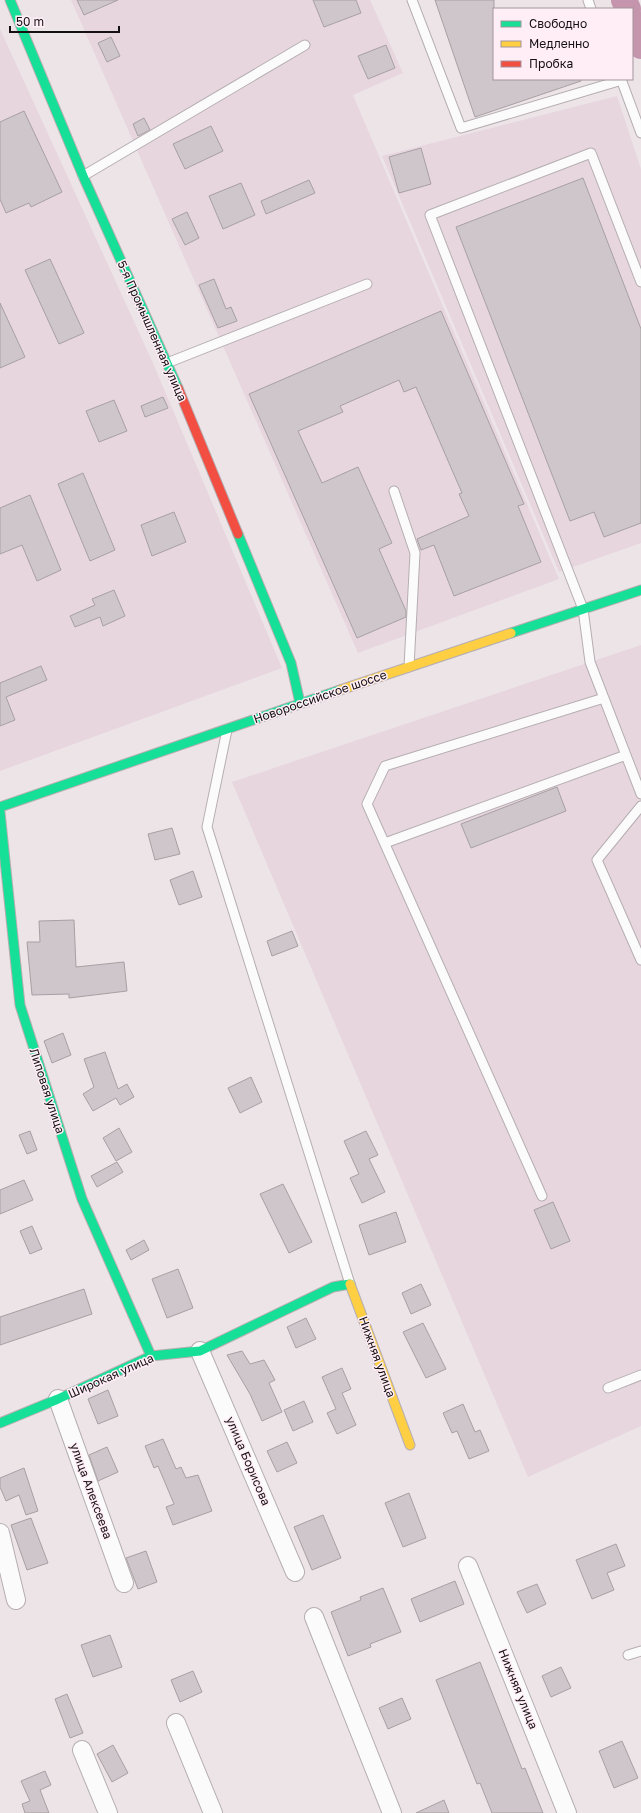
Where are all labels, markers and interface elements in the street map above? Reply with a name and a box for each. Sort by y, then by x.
scale bar [10,8,119,34]
legend [493,8,633,80]
text: 50 m [16,14,44,29]
text: Свободно [529,16,587,31]
text: Медленно [529,36,589,51]
text: Пробка [529,56,573,71]
street label: 5-я Промышленная улица [115,258,190,403]
street label: Новороссийское шоссе [251,667,388,726]
street label: Липовая улица [27,1046,68,1135]
street label: Нижняя улица [356,1314,399,1399]
street label: Широкая улица [66,1350,156,1401]
street label: улица Борисова [223,1414,274,1508]
street label: улица Алексеева [67,1441,116,1541]
street label: Нижняя улица [496,1647,541,1731]

